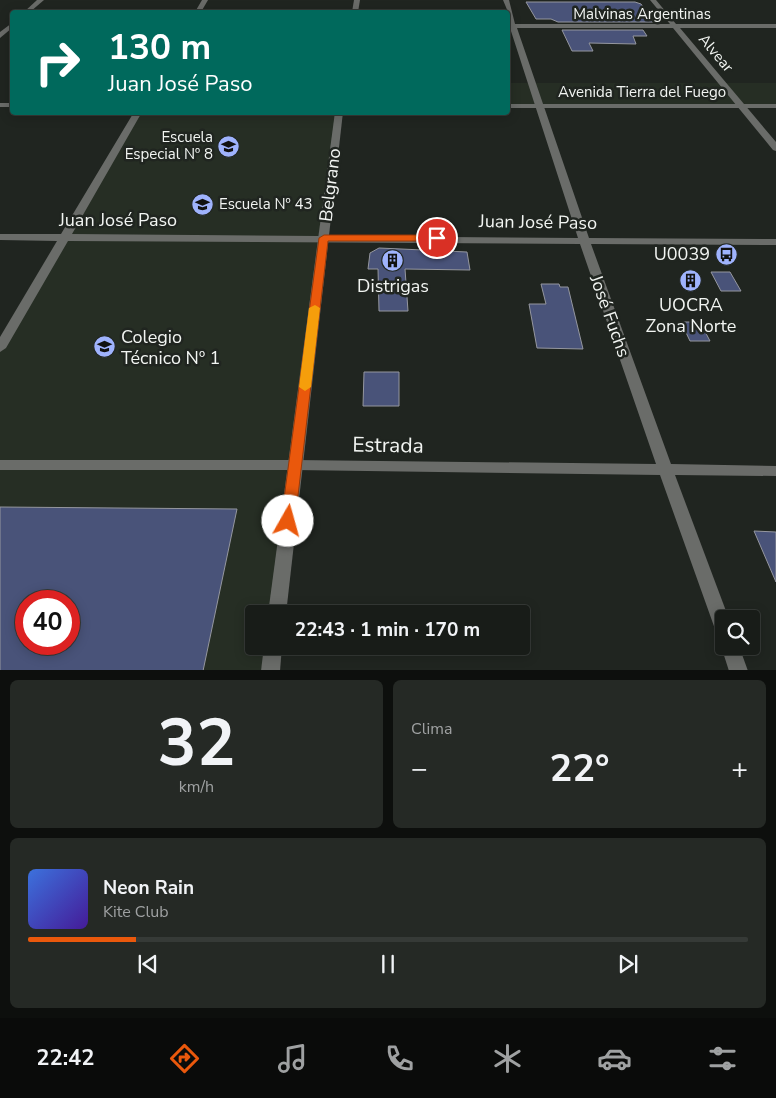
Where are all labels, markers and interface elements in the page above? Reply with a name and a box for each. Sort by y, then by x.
street label: Malvinas Argentinas [573,4,711,24]
text: 130 m [108,24,211,71]
icon: right [25,30,90,95]
street label: Alvear [694,30,738,77]
text: Juan José Paso [108,69,252,99]
street label: Avenida Tierra del Fuego [558,82,726,102]
place label: Escuela Especial Nº 8 [125,127,213,164]
school or university icon: Escuela Especial Nº 8 [217,134,241,158]
street label: Belgrano [314,147,346,223]
school or university icon: Escuela Nº 43 [191,192,215,216]
place label: Escuela Nº 43 [219,194,312,214]
street label: Juan José Paso [58,208,177,232]
street label: Juan José Paso [478,209,597,235]
pin [416,217,458,259]
icon: arrive [423,224,451,252]
place label: U0039 [654,242,710,266]
bus stop icon: U0039 [714,242,738,266]
building icon: Distrigas [381,249,405,273]
building icon: UOCRA Zona Norte [679,268,703,292]
street label: José Fuchs [584,271,636,360]
place label: Distrigas [357,274,429,298]
place label: UOCRA Zona Norte [646,293,736,338]
place label: Colegio Técnico Nº 1 [121,325,220,370]
school or university icon: Colegio Técnico Nº 1 [93,335,117,359]
street label: Estrada [352,430,424,460]
position arrow [261,494,313,546]
speed limit sign: 40 [15,590,80,655]
map controls [715,610,760,655]
button: search [715,610,760,655]
text: 22:43 · 1 min · 170 m [295,617,480,643]
text: 32 [157,699,236,788]
text: Clima [411,718,452,740]
text: 22° [549,743,610,794]
text: − [411,750,428,788]
text: + [731,750,748,788]
text: km/h [179,776,214,798]
text: Neon Rain [103,875,194,901]
text: Kite Club [103,901,169,923]
icon: previous [134,950,162,978]
icon: pause [374,950,402,978]
icon: next [614,950,642,978]
icon: directions [167,1041,202,1076]
icon: music [275,1041,310,1076]
icon: phone [382,1041,417,1076]
icon: climate [490,1041,525,1076]
icon: car [597,1041,632,1076]
icon: filters [705,1041,740,1076]
text: 22:42 [36,1043,95,1073]

